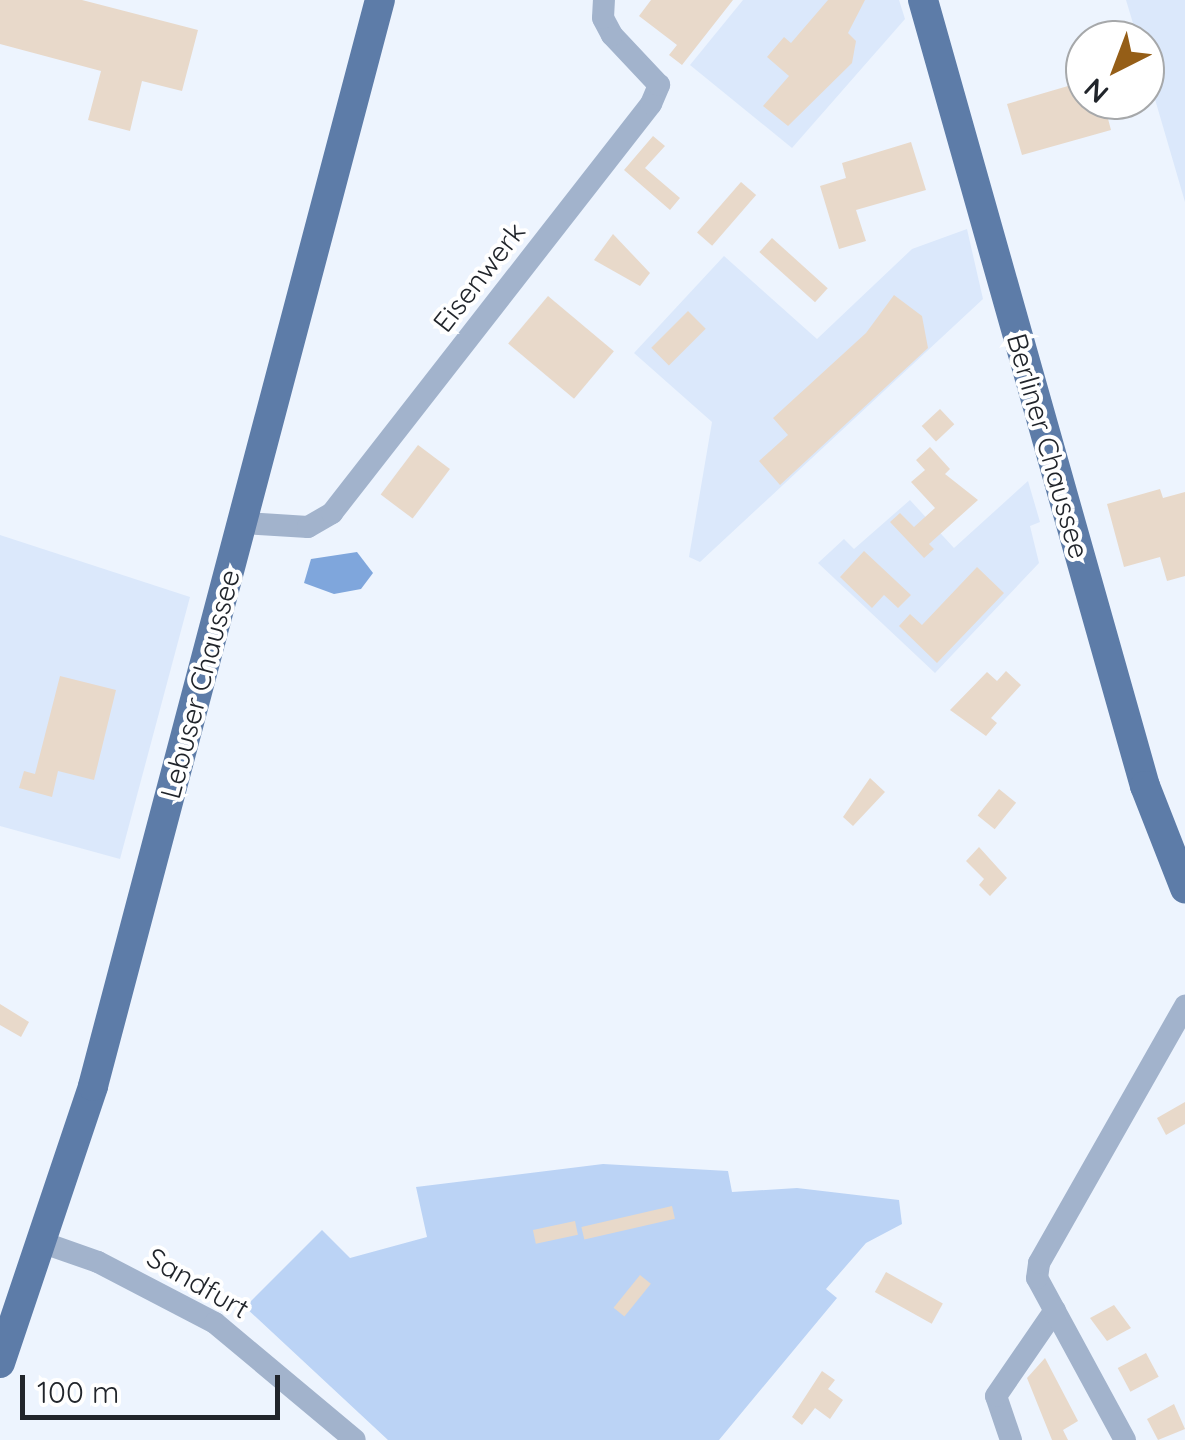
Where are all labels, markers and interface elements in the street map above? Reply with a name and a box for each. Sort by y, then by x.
north arrow [1065,20,1165,120]
text: N [1077,71,1115,111]
street label: Eisenwerk [426,216,532,338]
street label: Berliner Chaussee [1000,330,1096,562]
street label: Lebuser Chaussee [153,566,247,802]
street label: Sandfurt [141,1240,255,1326]
scale bar [25,1355,285,1417]
text: 100 m [37,1373,119,1411]

